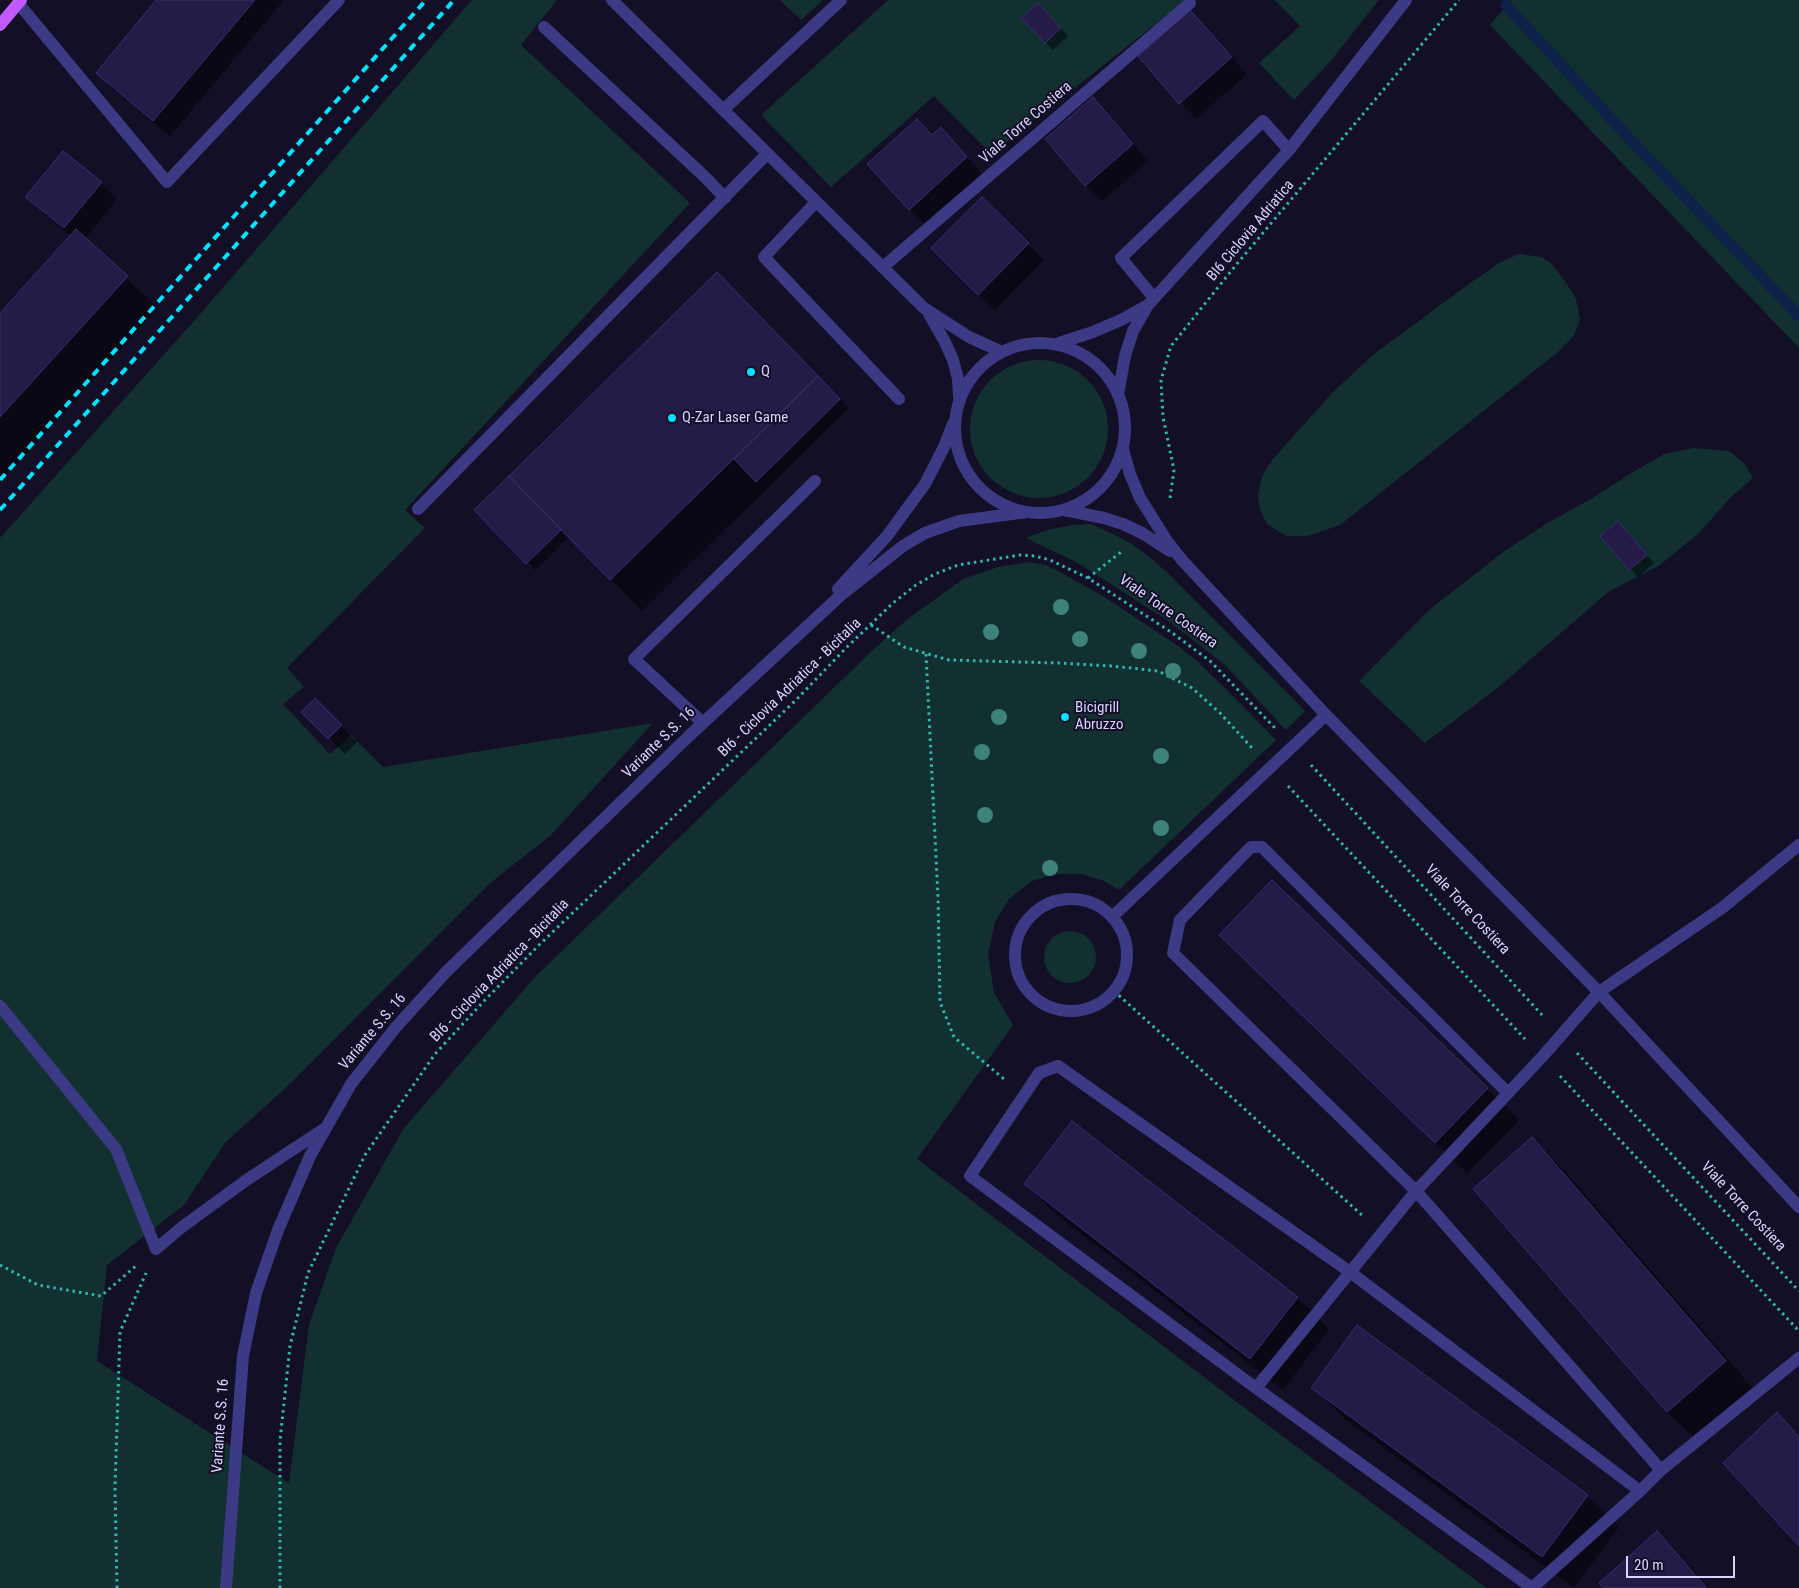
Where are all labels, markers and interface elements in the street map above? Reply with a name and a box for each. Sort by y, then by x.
street label: Viale Torre Costiera [976,78,1076,168]
street label: BI6 Ciclovia Adriatica [1204,177,1298,285]
place label: Q [761,363,770,381]
marker: Q [745,366,757,378]
place label: Q-Zar Laser Game [682,409,788,427]
marker: Q-Zar Laser Game [666,412,678,424]
street label: Viale Torre Costiera [1115,571,1221,653]
street label: BI6 - Ciclovia Adriatica - Bicitalia [715,615,865,761]
place label: Bicigrill Abruzzo [1075,699,1123,734]
street label: Variante S.S. 16 [619,704,699,782]
marker: Bicigrill Abruzzo [1059,711,1071,723]
street label: Viale Torre Costiera [1421,861,1513,959]
street label: BI6 - Ciclovia Adriatica - Bicitalia [427,896,573,1046]
street label: Variante S.S. 16 [336,990,410,1074]
street label: Viale Torre Costiera [1697,1158,1789,1256]
street label: Variante S.S. 16 [209,1378,233,1474]
scale bar [1629,1546,1738,1578]
text: 20 m [1634,1556,1664,1574]

